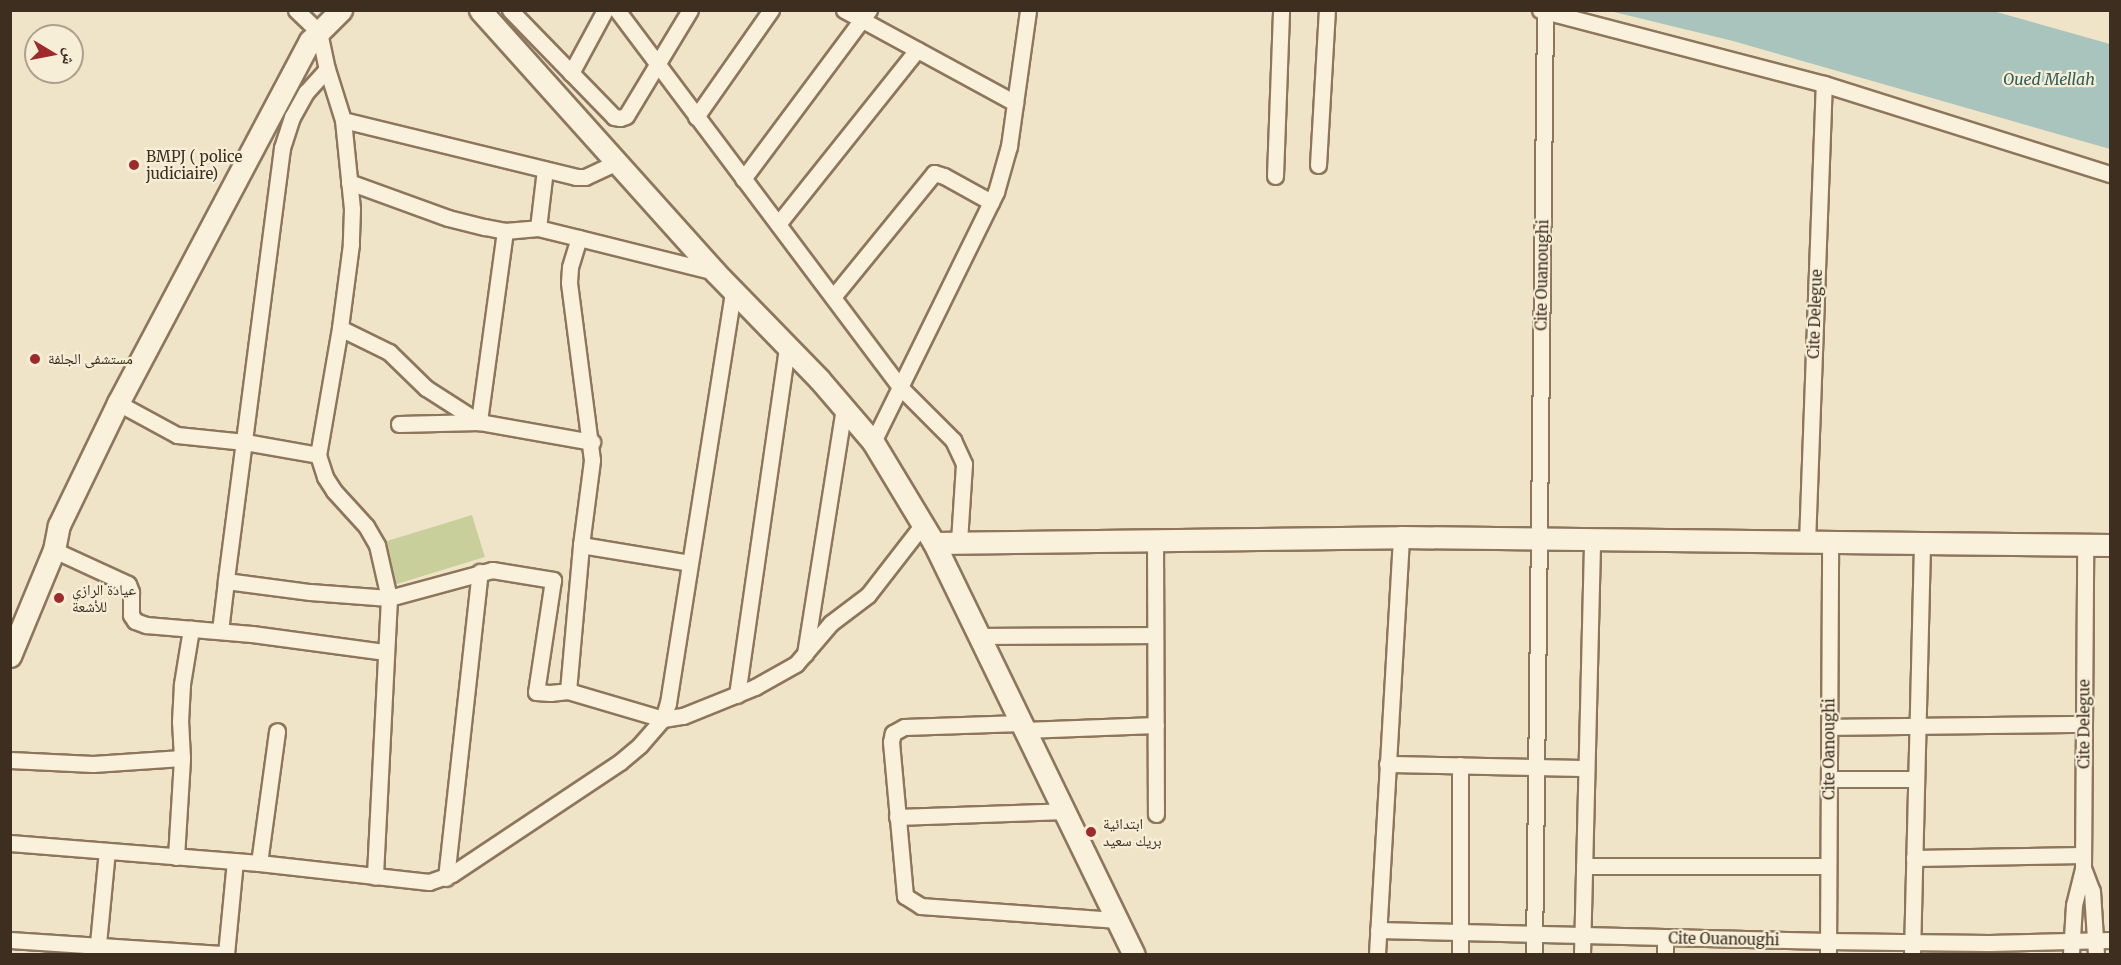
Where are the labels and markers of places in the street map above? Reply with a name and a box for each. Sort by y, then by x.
place label: BMPJ ( police judiciaire) [146,147,242,182]
marker: BMPJ ( police judiciaire) [127,158,141,172]
marker: مستشفى الجلفة [26,350,44,368]
place label: مستشفى الجلفة [48,350,133,368]
place label: عيادة الرازي للأشعة [72,580,136,615]
marker: عيادة الرازي للأشعة [50,589,68,607]
place label: ابتدائية بريك سعيد [1103,814,1162,849]
marker: ابتدائية بريك سعيد [1084,825,1098,839]

